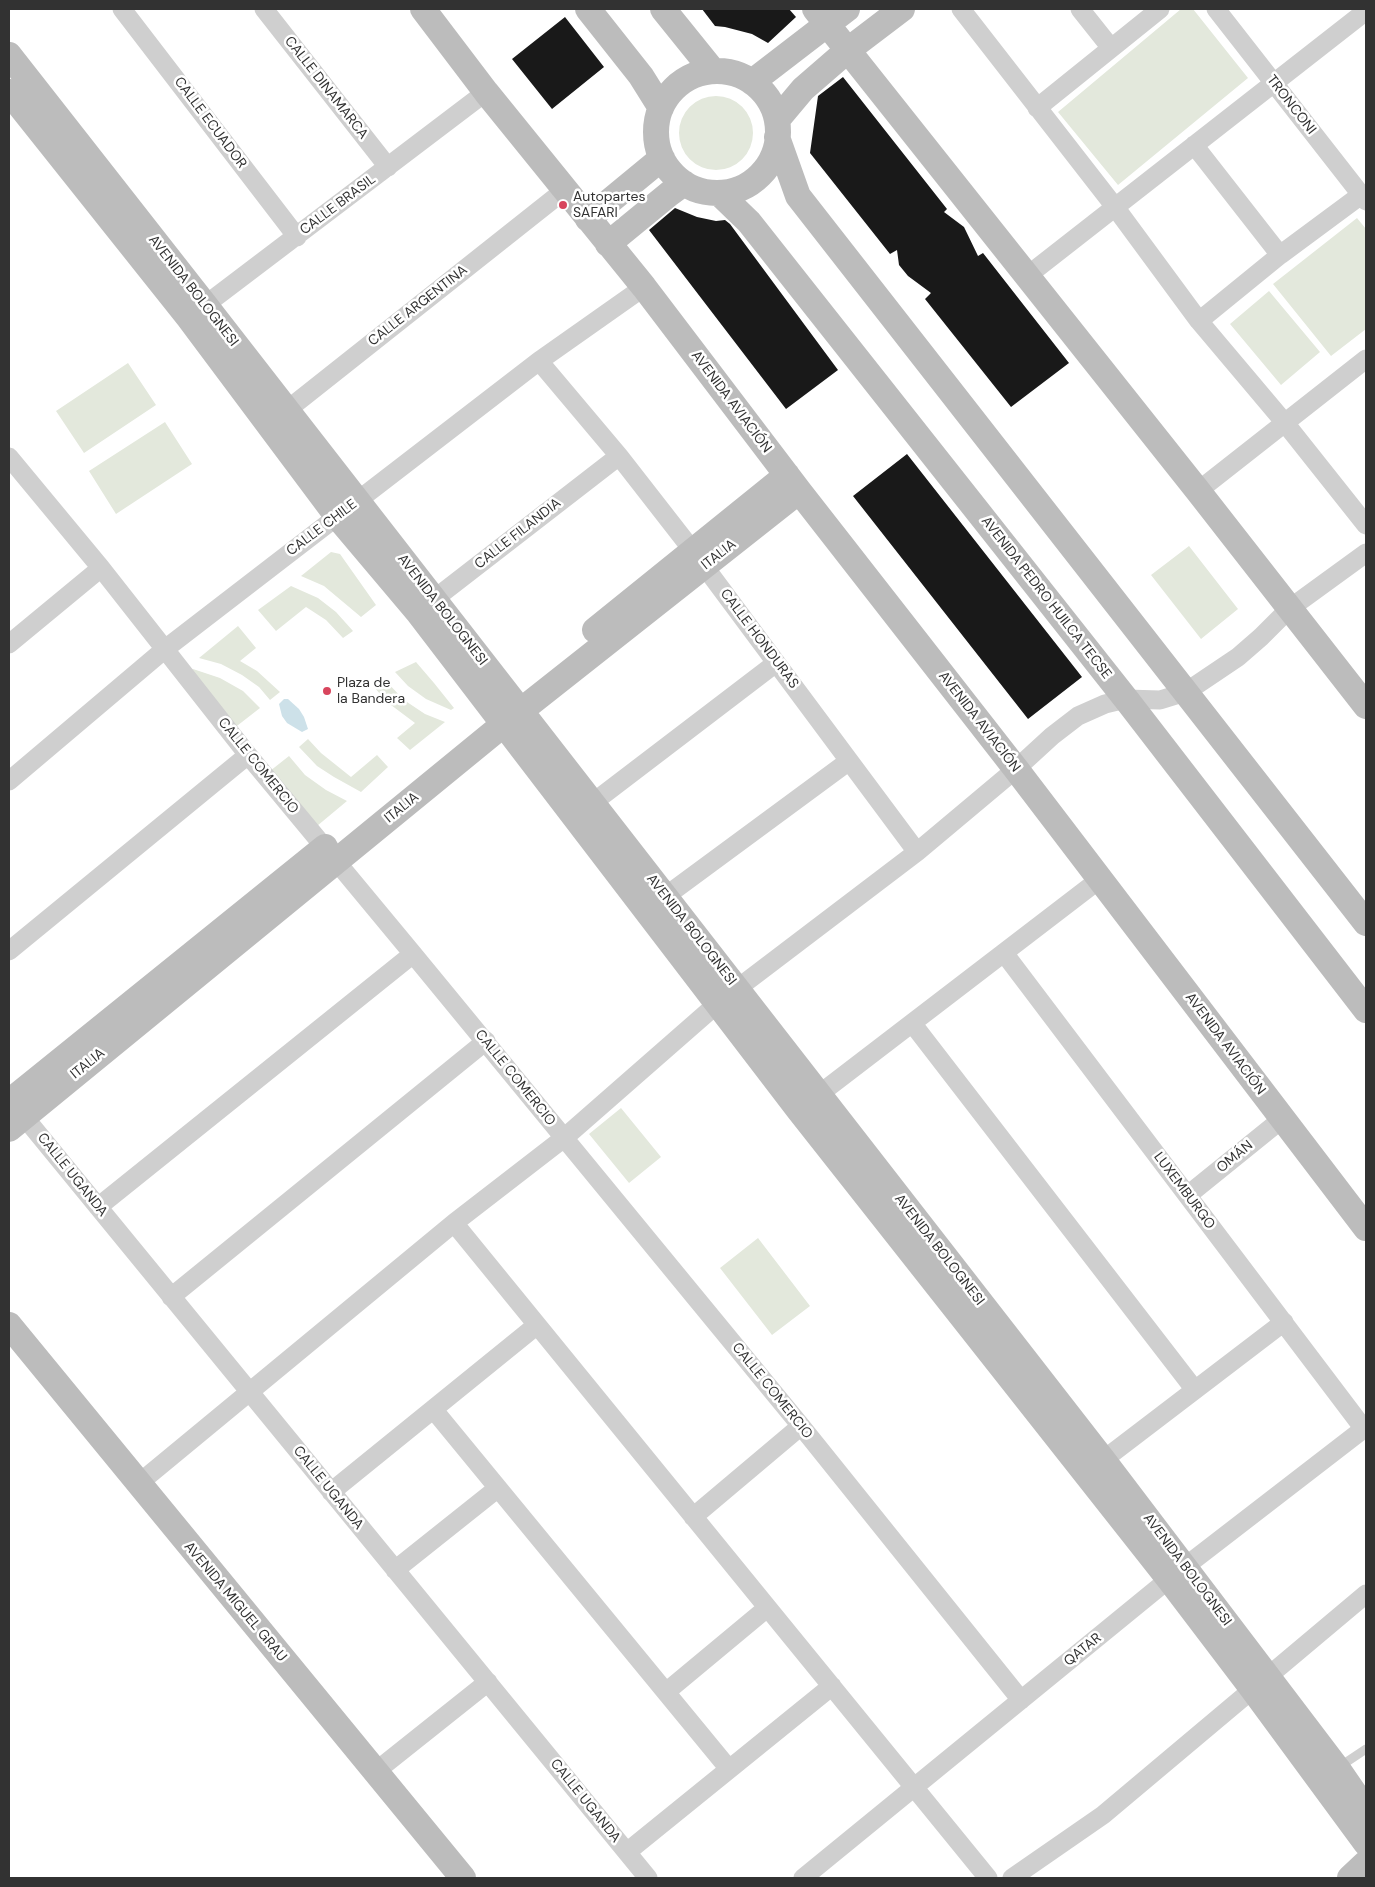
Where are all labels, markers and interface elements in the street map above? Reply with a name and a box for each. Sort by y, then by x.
street label: CALLE DINAMARCA [281,33,371,143]
street label: TRONCONI [1263,72,1319,138]
street label: CALLE ECUADOR [170,74,250,172]
street label: CALLE BRASIL [297,171,379,239]
place label: Autopartes SAFARI [573,189,646,222]
marker: Autopartes SAFARI [557,199,569,211]
street label: AVENIDA BOLOGNESI [144,232,242,350]
street label: CALLE ARGENTINA [365,262,471,350]
street label: AVENIDA AVIACIÓN [687,348,775,456]
street label: CALLE FILANDIA [472,495,564,573]
street label: CALLE CHILE [284,496,360,560]
street label: AVENIDA PEDRO HUILCA TECSE [977,513,1115,683]
street label: ITALIA [698,536,740,574]
street label: AVENIDA BOLOGNESI [393,551,491,669]
street label: CALLE HONDURAS [716,586,802,692]
street label: AVENIDA AVIACIÓN [934,668,1024,776]
place label: Plaza de la Bandera [337,675,405,708]
marker: Plaza de la Bandera [321,685,333,697]
street label: CALLE COMERCIO [214,715,302,817]
street label: ITALIA [381,789,423,827]
street label: AVENIDA BOLOGNESI [642,871,740,989]
street label: AVENIDA AVIACIÓN [1181,990,1269,1098]
street label: CALLE COMERCIO [471,1027,559,1129]
street label: ITALIA [67,1045,109,1083]
street label: CALLE UGANDA [33,1130,111,1220]
street label: OMÁN [1214,1137,1256,1177]
street label: LUXEMBURGO [1150,1149,1218,1233]
street label: AVENIDA BOLOGNESI [890,1191,988,1309]
street label: CALLE COMERCIO [728,1340,816,1442]
street label: CALLE UGANDA [289,1443,367,1533]
street label: AVENIDA BOLOGNESI [1139,1511,1235,1629]
street label: AVENIDA MIGUEL GRAU [180,1539,290,1665]
street label: QATAR [1061,1630,1105,1670]
street label: CALLE UGANDA [546,1756,624,1846]

